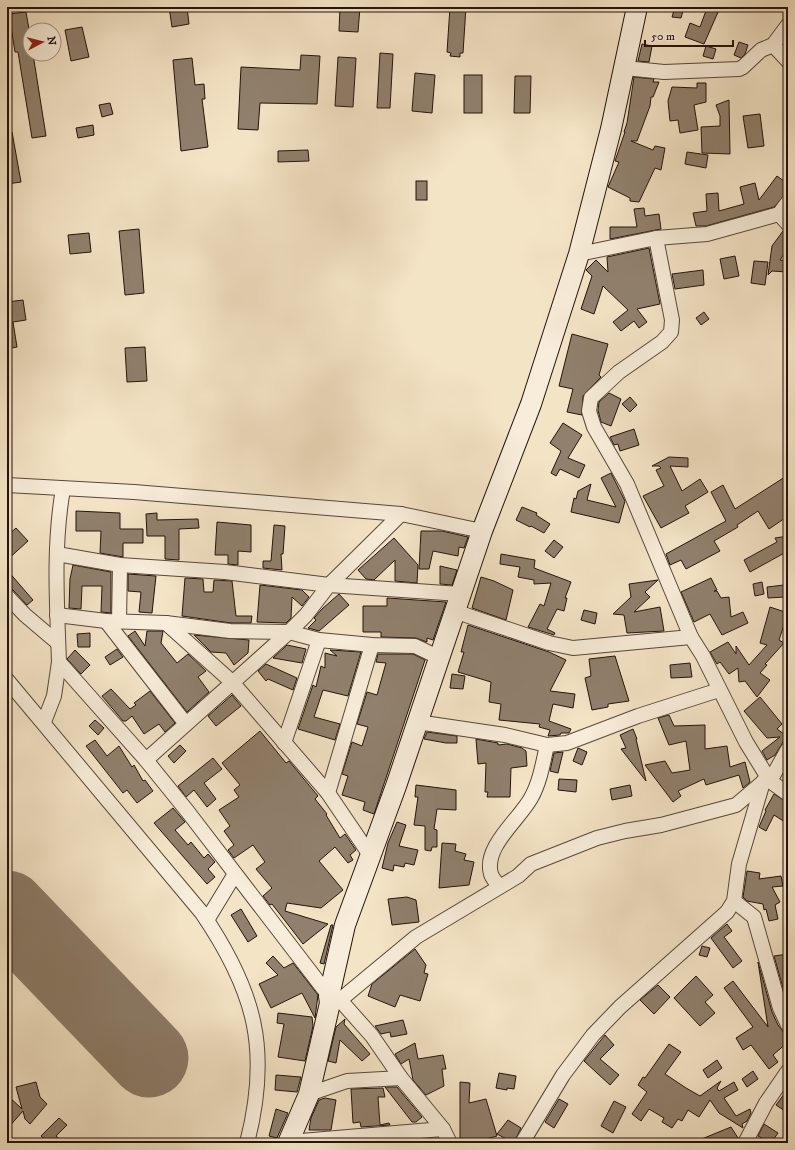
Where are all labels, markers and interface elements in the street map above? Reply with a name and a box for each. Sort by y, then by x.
north arrow [22,22,62,62]
scale bar [645,22,733,48]
text: 50 m [651,29,675,44]
text: N [43,36,58,46]

